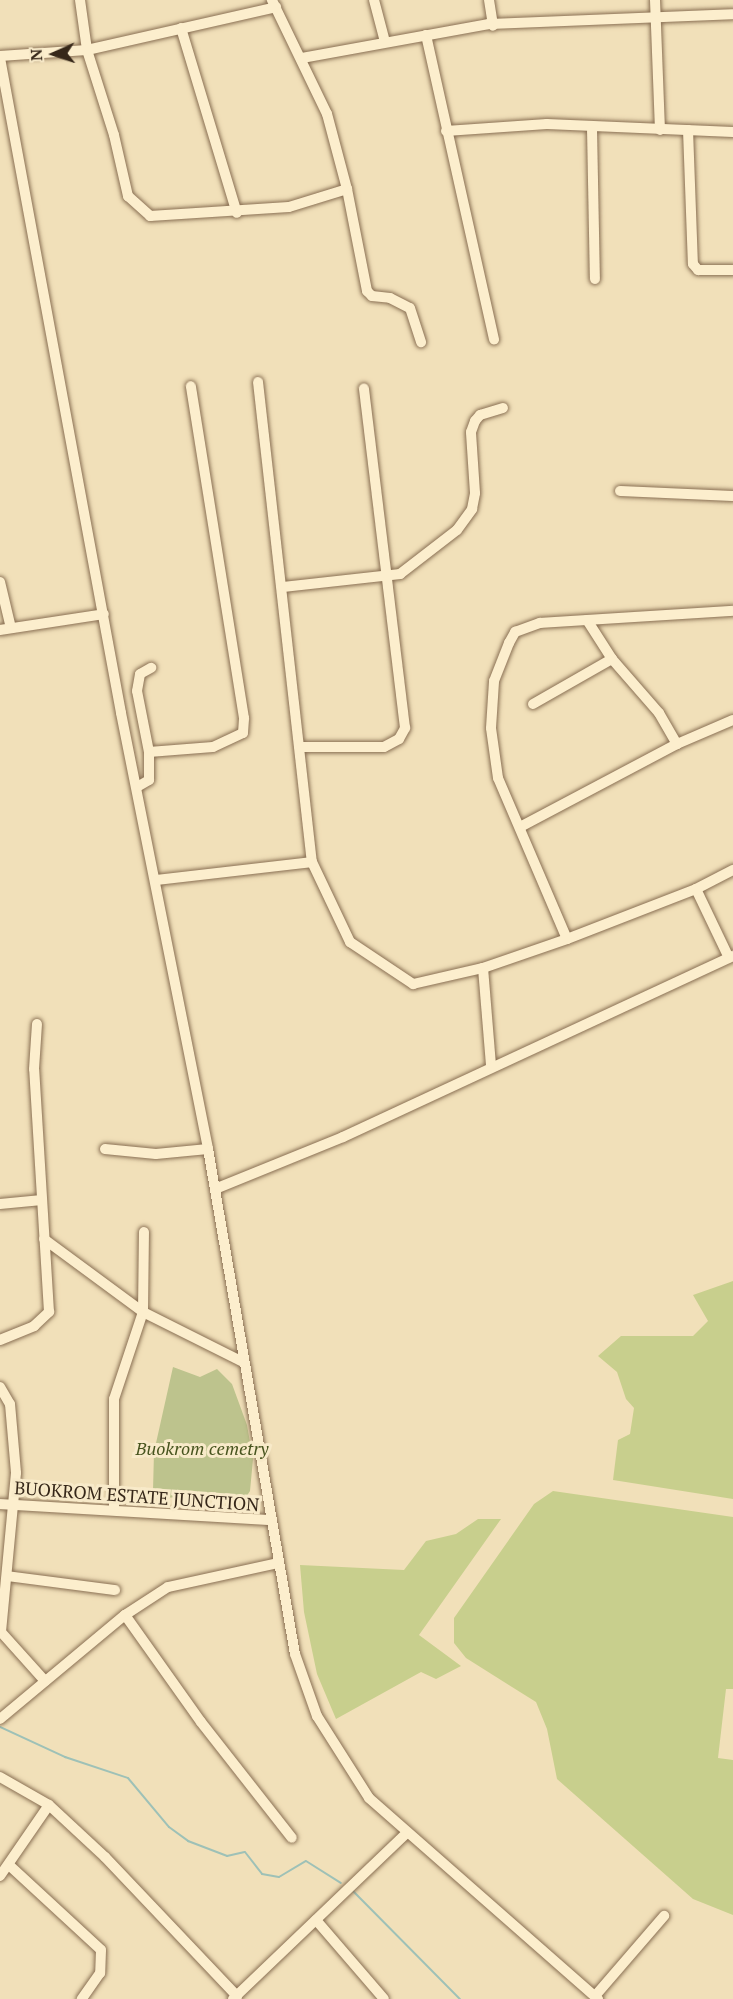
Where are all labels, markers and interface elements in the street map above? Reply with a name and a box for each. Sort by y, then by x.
north arrow [24,24,84,84]
text: N [25,48,47,62]
park label: Buokrom cemetry [136,1437,268,1459]
street label: BUOKROM ESTATE JUNCTION [14,1477,260,1515]

